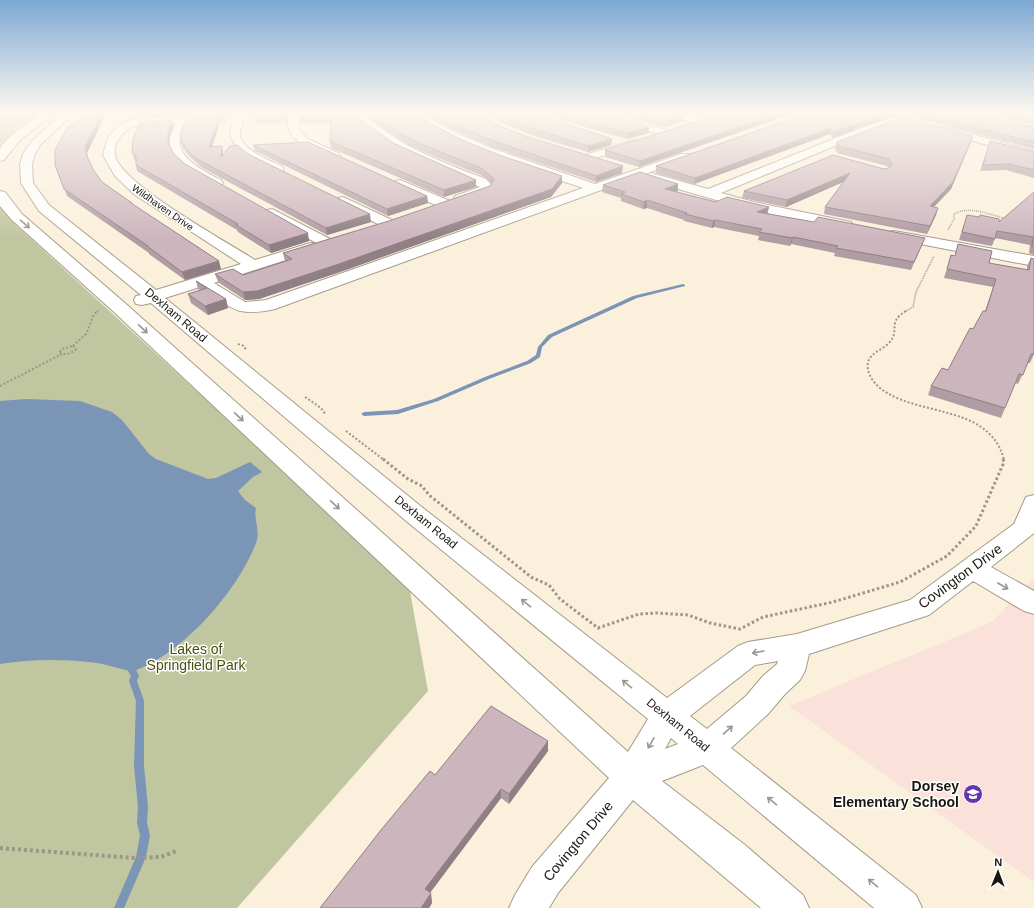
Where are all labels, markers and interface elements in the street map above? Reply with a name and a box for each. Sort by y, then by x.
street label: Wildhaven Drive [130,182,196,233]
one-way arrow [20,219,30,229]
street label: Dexham Road [142,285,210,345]
one-way arrow [138,324,148,333]
one-way arrow [234,412,244,421]
street label: Dexham Road [392,492,460,552]
one-way arrow [330,500,340,509]
street label: Covington Drive [915,540,1005,612]
one-way arrow [997,583,1009,591]
one-way arrow [521,599,531,608]
park label: Lakes of Springfield Park [147,641,246,673]
one-way arrow [752,649,765,657]
one-way arrow [622,680,633,688]
street label: Dexham Road [644,695,712,755]
one-way arrow [723,726,734,735]
one-way arrow [646,737,654,749]
place label: Dorsey Elementary School [833,778,959,810]
school or university icon: Dorsey Elementary School [962,783,984,805]
one-way arrow [767,797,778,806]
street label: Covington Drive [540,798,616,884]
north arrow [978,852,1018,892]
text: N [994,856,1002,868]
one-way arrow [867,879,878,888]

